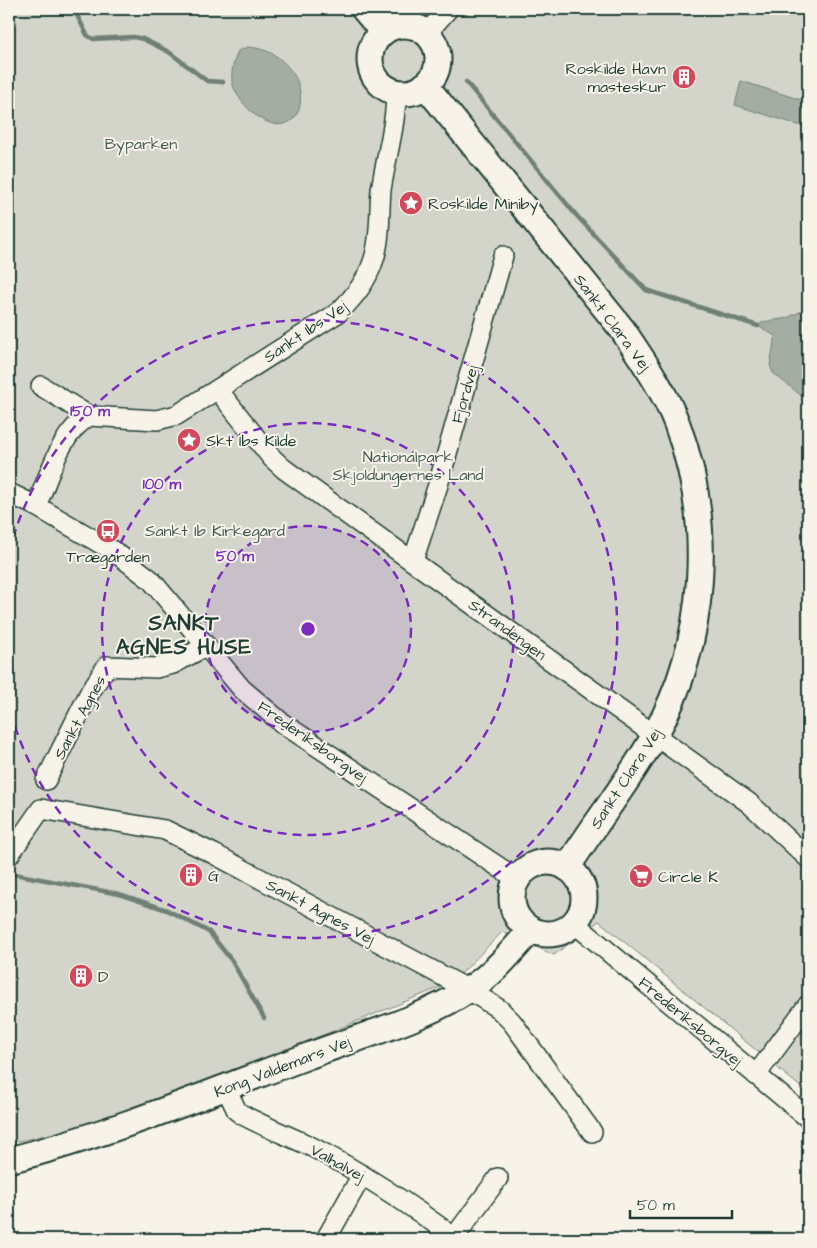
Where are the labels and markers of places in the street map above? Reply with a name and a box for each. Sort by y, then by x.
place label: Roskilde Havn masteskur [565,58,666,98]
building icon: Roskilde Havn masteskur [671,64,697,90]
place icon: Roskilde Miniby [398,190,424,216]
place label: Roskilde Miniby [428,193,539,216]
place icon: Skt Ibs Kilde [176,427,202,453]
place label: Skt Ibs Kilde [206,430,297,452]
bus stop icon: Trægården [95,518,121,544]
place label: Trægården [66,546,150,569]
centre of rings [299,620,317,638]
building icon: G [178,862,204,888]
supermarket icon: Circle K [628,863,654,889]
place label: G [208,865,219,887]
place label: Circle K [658,866,718,888]
building icon: D [68,963,94,989]
place label: D [98,966,108,988]

